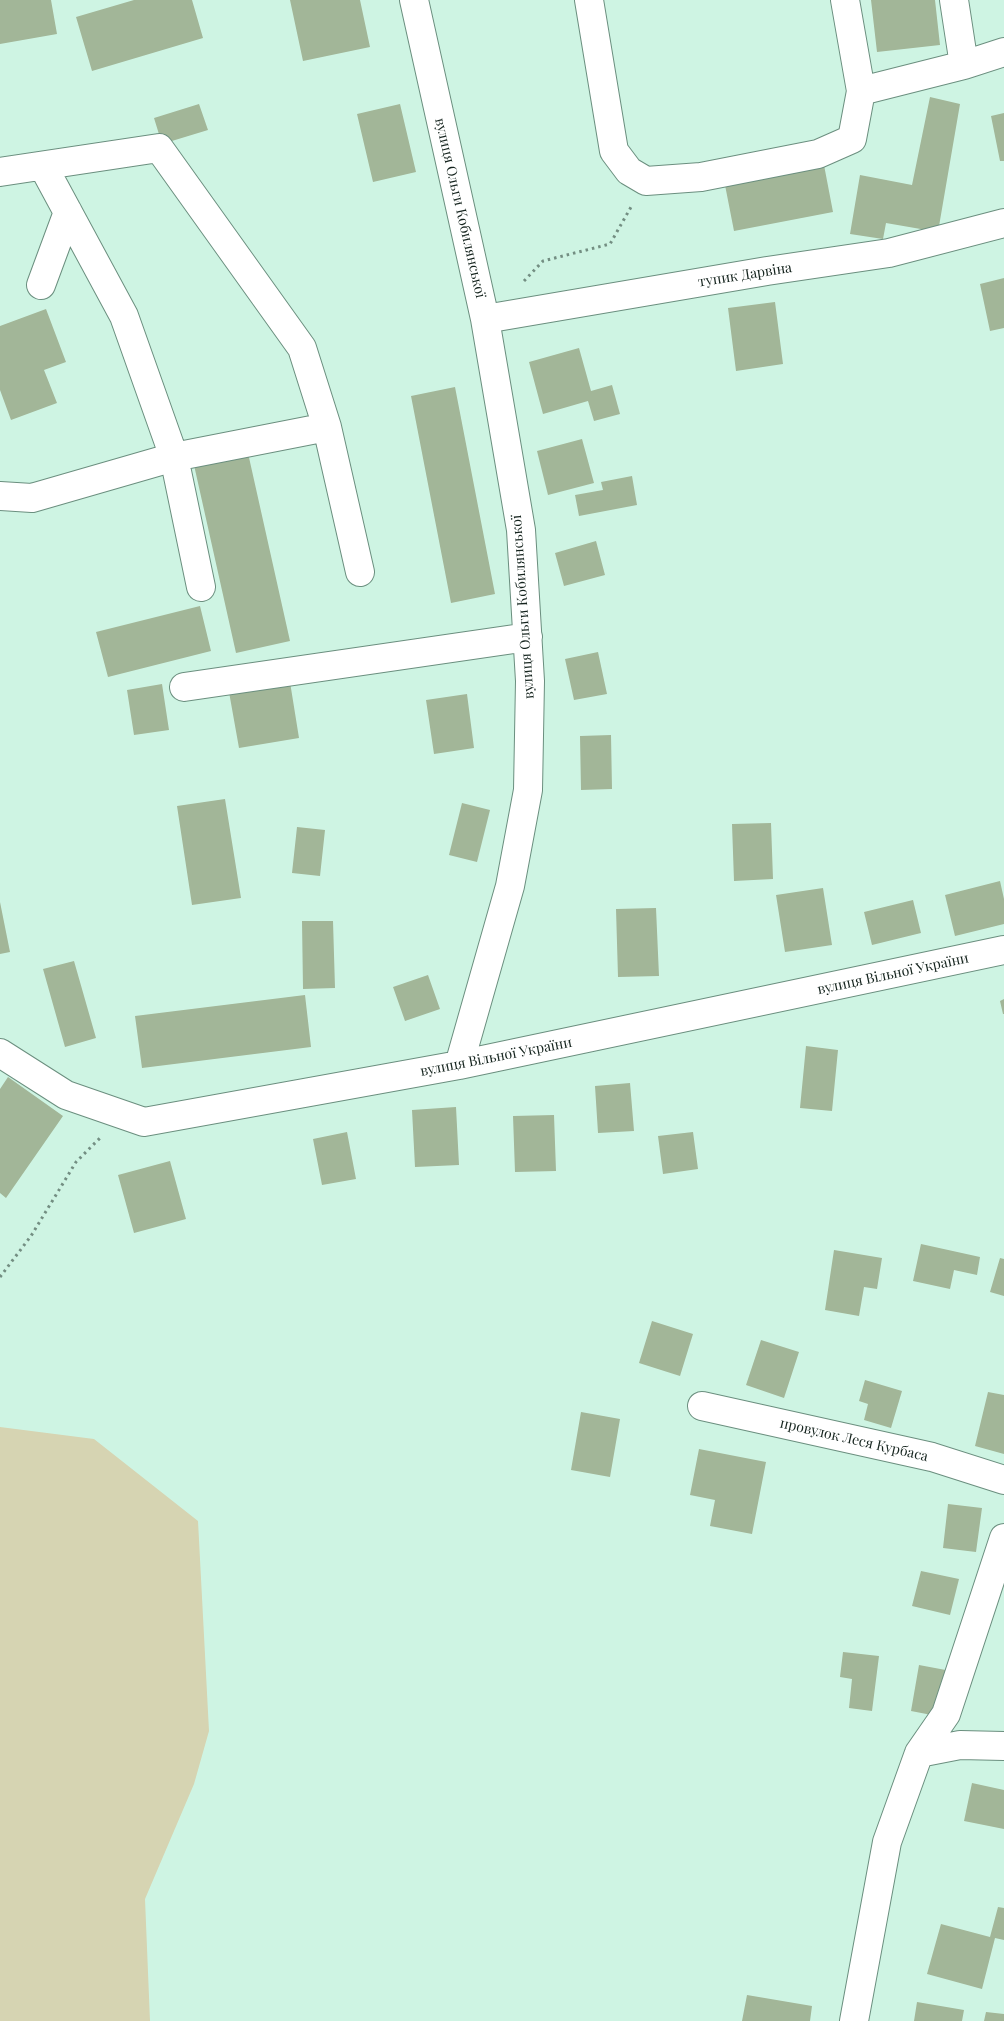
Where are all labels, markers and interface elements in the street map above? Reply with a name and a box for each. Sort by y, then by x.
street label: вулиця Ольги Кобилянської [431,116,489,300]
street label: тупик Дарвіна [697,259,793,291]
street label: вулиця Ольги Кобилянської [508,514,538,700]
street label: вулиця Вільної України [816,950,970,998]
street label: вулиця Вільної України [419,1034,573,1080]
street label: провулок Леся Курбаса [778,1415,930,1465]

